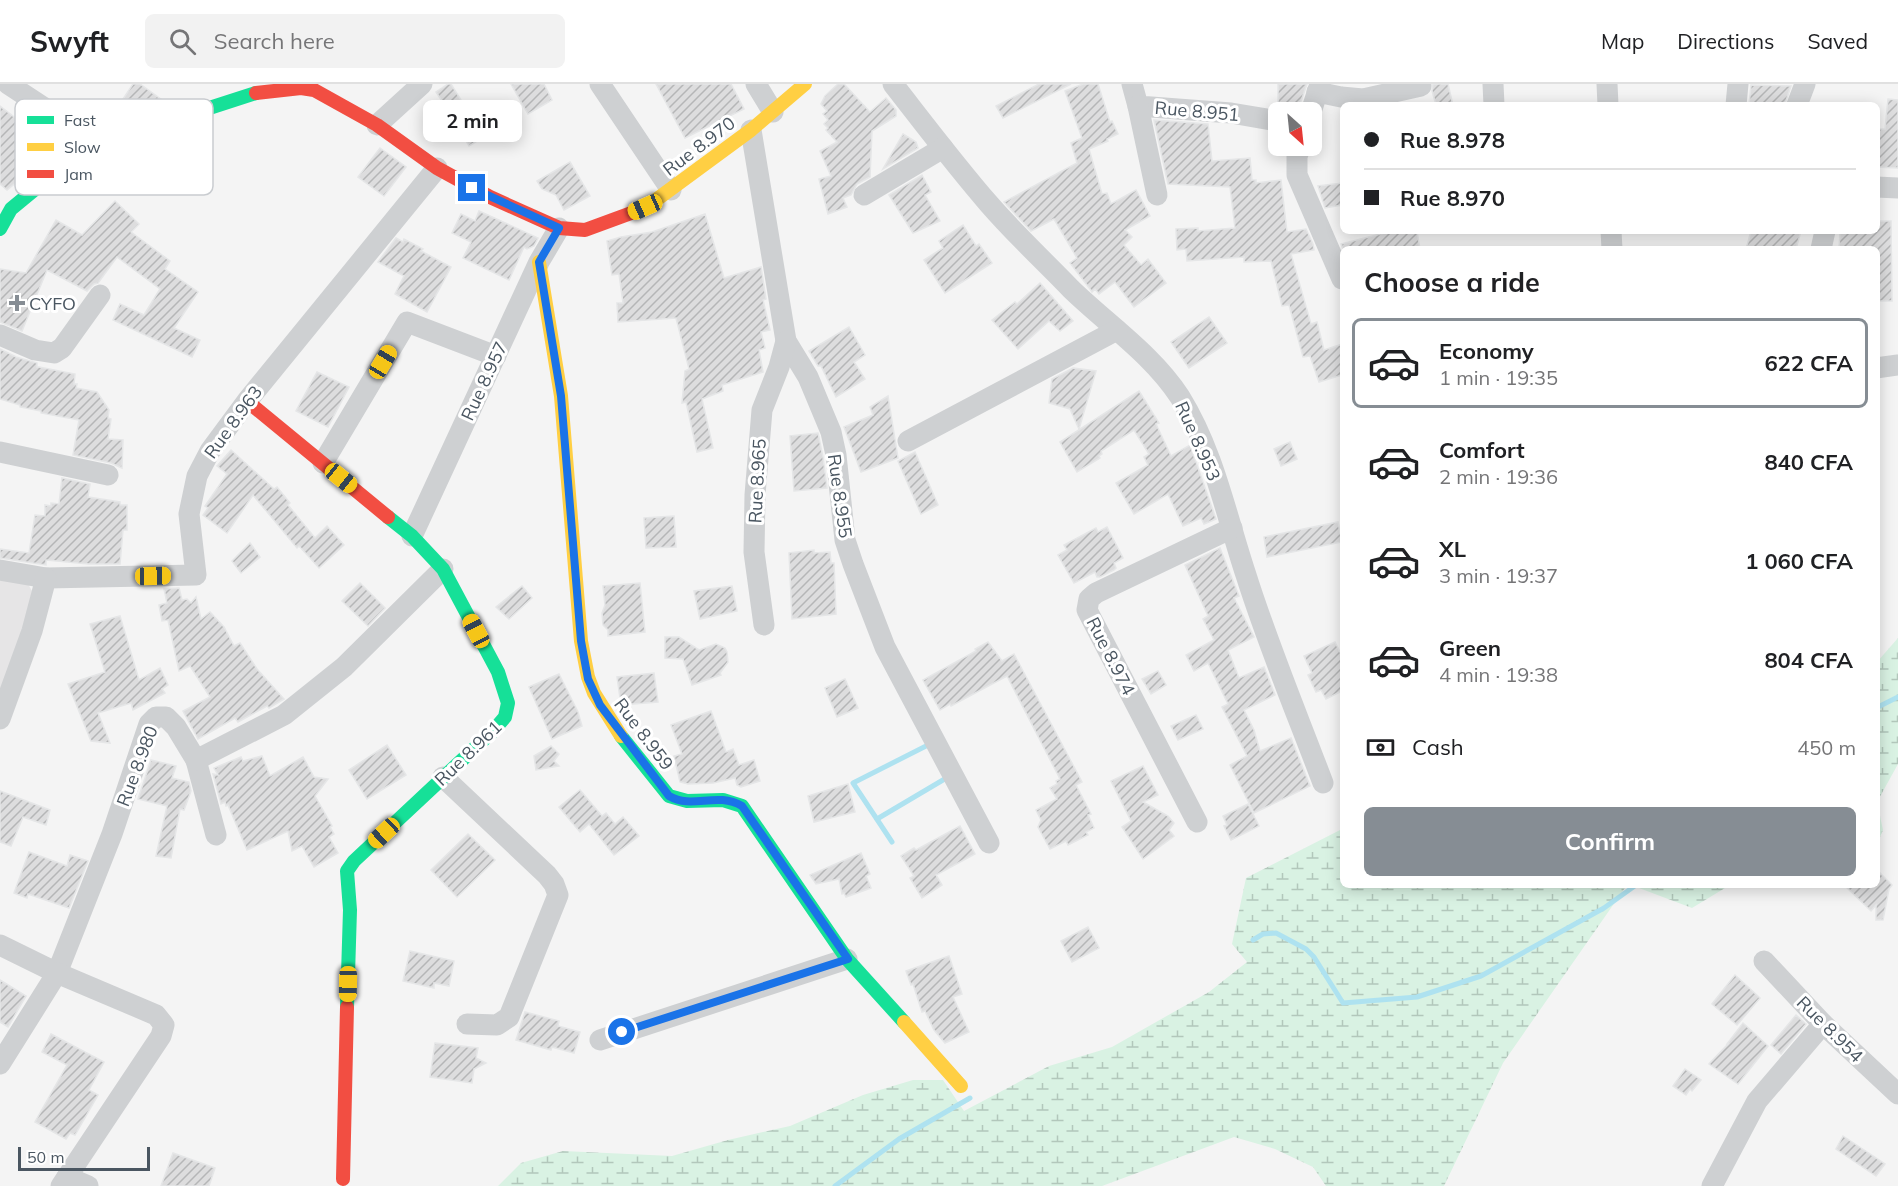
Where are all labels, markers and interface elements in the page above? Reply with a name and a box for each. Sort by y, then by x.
search box [145,14,565,68]
text: Swyft [30,24,109,59]
icon: search [166,25,199,58]
text: Search here [214,27,335,55]
text: Map [1601,28,1644,54]
text: Directions [1677,28,1774,54]
text: Saved [1807,28,1868,54]
street label: Rue 8.951 [1154,96,1240,126]
legend [15,99,213,195]
callout: 2 min [422,101,522,143]
north arrow [1268,102,1322,156]
map controls [1268,102,1322,156]
text: 2 min [446,108,499,133]
text: Fast [64,110,96,130]
street label: Rue 8.970 [658,111,740,181]
text: Rue 8.978 [1400,126,1505,154]
text: Slow [64,137,101,157]
text: Jam [64,164,93,184]
route end [458,174,485,201]
text: Rue 8.970 [1400,184,1505,212]
car [625,191,665,223]
text: Choose a ride [1364,265,1540,299]
place label: CYFO [29,292,76,315]
marker: CYFO [10,296,24,310]
icon: car [1367,336,1421,390]
text: Economy [1439,337,1534,365]
street label: Rue 8.957 [456,338,512,424]
car [366,342,400,382]
text: 622 CFA [1764,349,1853,377]
text: 1 min · 19:35 [1439,365,1558,390]
street label: Rue 8.963 [199,381,267,463]
street label: Rue 8.953 [1170,398,1226,484]
icon: car [1367,435,1421,489]
text: Comfort [1439,436,1525,464]
street label: Rue 8.965 [743,438,771,524]
text: 840 CFA [1764,448,1853,476]
street label: Rue 8.955 [823,452,857,540]
car [321,460,361,496]
text: 2 min · 19:36 [1439,464,1558,489]
icon: car [1367,534,1421,588]
text: XL [1439,535,1466,563]
text: 1 060 CFA [1745,547,1853,575]
text: 3 min · 19:37 [1439,563,1558,588]
car [135,567,171,585]
car [460,611,492,651]
street label: Rue 8.974 [1082,613,1141,699]
icon: car [1367,633,1421,687]
text: Green [1439,634,1501,662]
text: 804 CFA [1764,646,1853,674]
text: 4 min · 19:38 [1439,662,1558,687]
street label: Rue 8.959 [609,693,679,775]
street label: Rue 8.961 [430,715,506,791]
street label: Rue 8.980 [111,722,163,810]
icon: cash [1364,731,1397,764]
text: Cash [1412,733,1464,761]
text: 450 m [1797,735,1856,760]
button: Confirm [1364,807,1856,876]
car [365,814,403,852]
car [339,966,357,1002]
street label: Rue 8.954 [1792,991,1868,1067]
route start [608,1018,635,1045]
scale bar [18,1144,150,1172]
text: 50 m [27,1147,64,1167]

